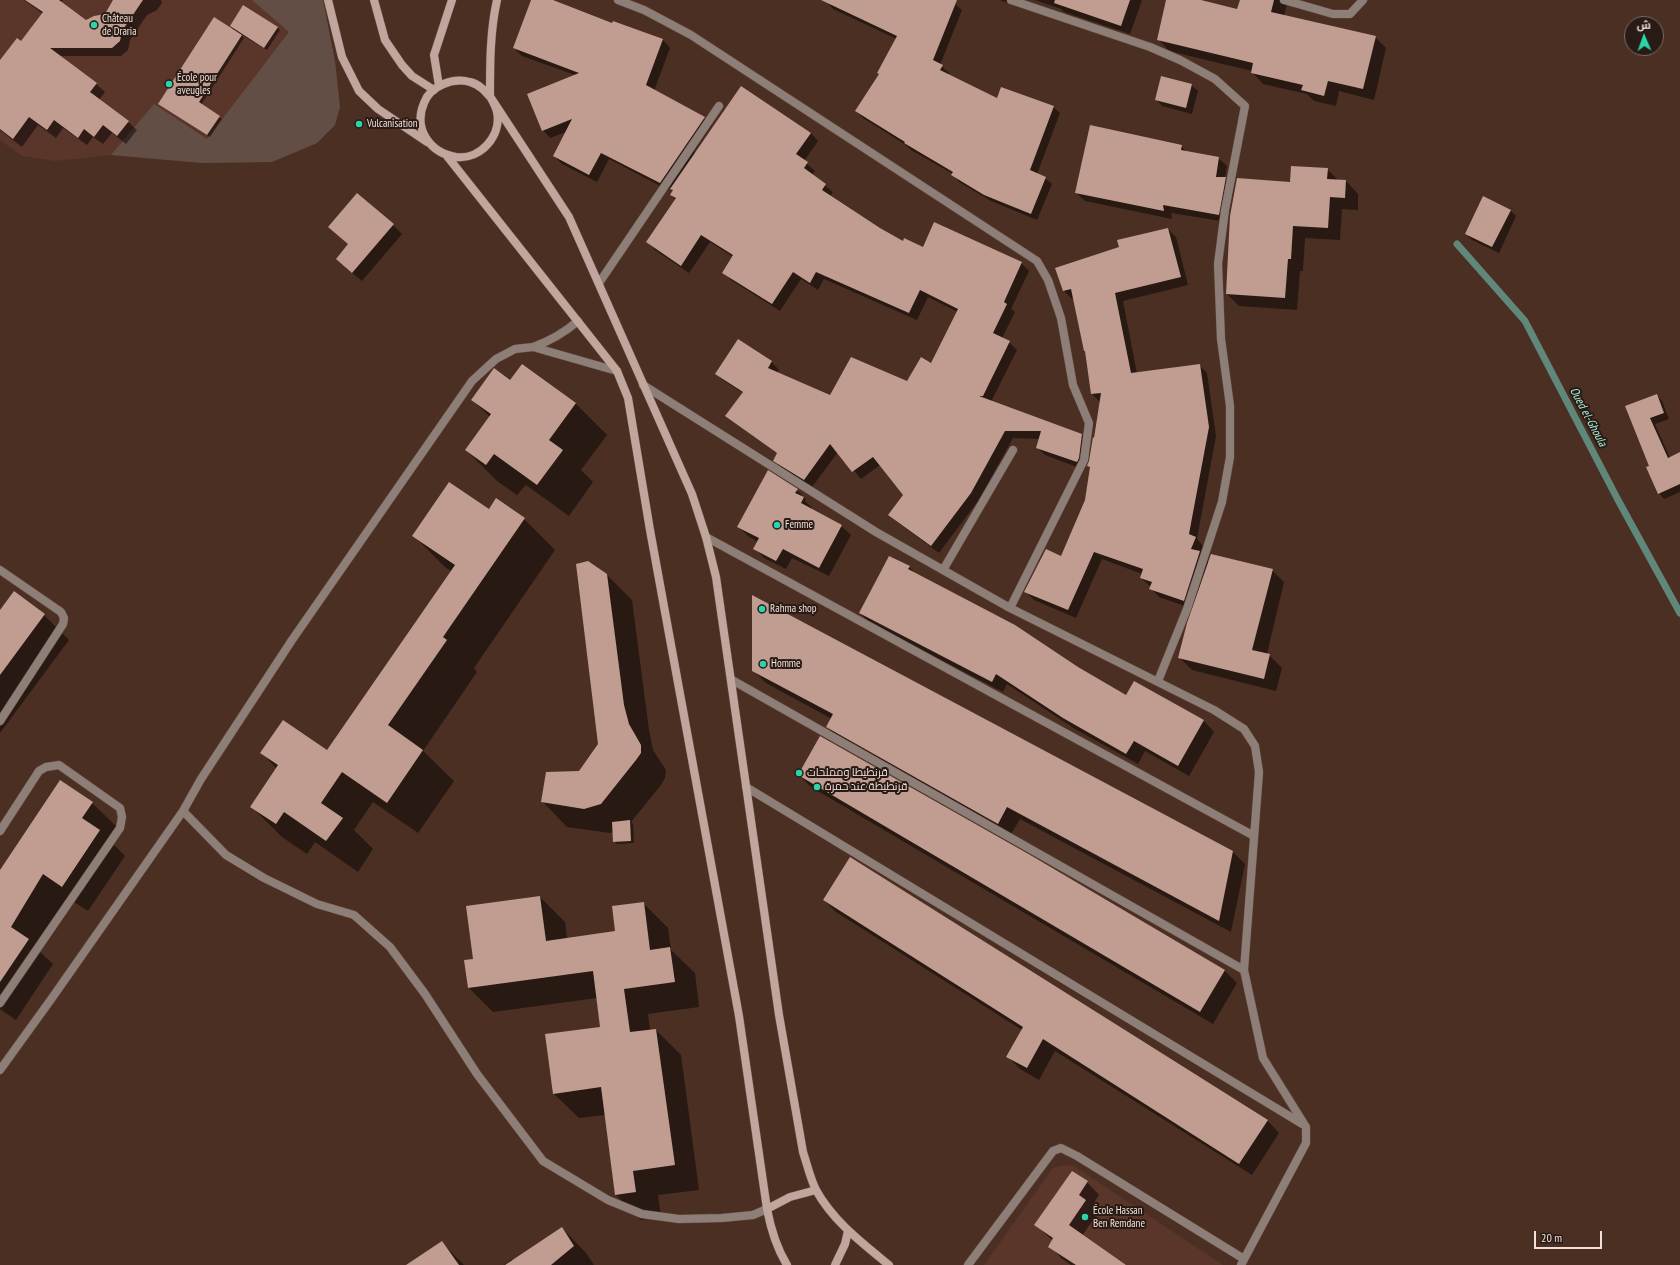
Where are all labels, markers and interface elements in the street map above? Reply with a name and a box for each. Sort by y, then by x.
place label: Château de Draria [102,12,137,38]
north arrow [1624,16,1664,56]
text: ش [1636,18,1651,32]
marker: Château de Draria [89,20,99,30]
place label: École pour aveugles [177,71,217,97]
marker: École pour aveugles [164,79,174,89]
place label: Vulcanisation [367,117,418,131]
marker: Vulcanisation [354,119,364,129]
water label: Oued el-Ghoula [1566,385,1610,449]
place label: Femme [785,518,813,532]
marker: Femme [772,520,782,530]
place label: Rahma shop [770,602,817,616]
marker: Rahma shop [757,604,767,614]
place label: Homme [771,657,801,671]
marker: Homme [758,659,768,669]
place label: قرنطيطا ومملحات [807,766,888,780]
marker: قرنطيطا ومملحات [794,768,804,778]
place label: قرنطيطة عند حمرة [825,780,908,794]
marker: قرنطيطة عند حمرة [812,782,822,792]
place label: École Hassan Ben Remdane [1093,1204,1145,1230]
marker: École Hassan Ben Remdane [1080,1212,1090,1222]
scale bar [1536,1223,1604,1249]
text: 20 m [1541,1230,1562,1245]

